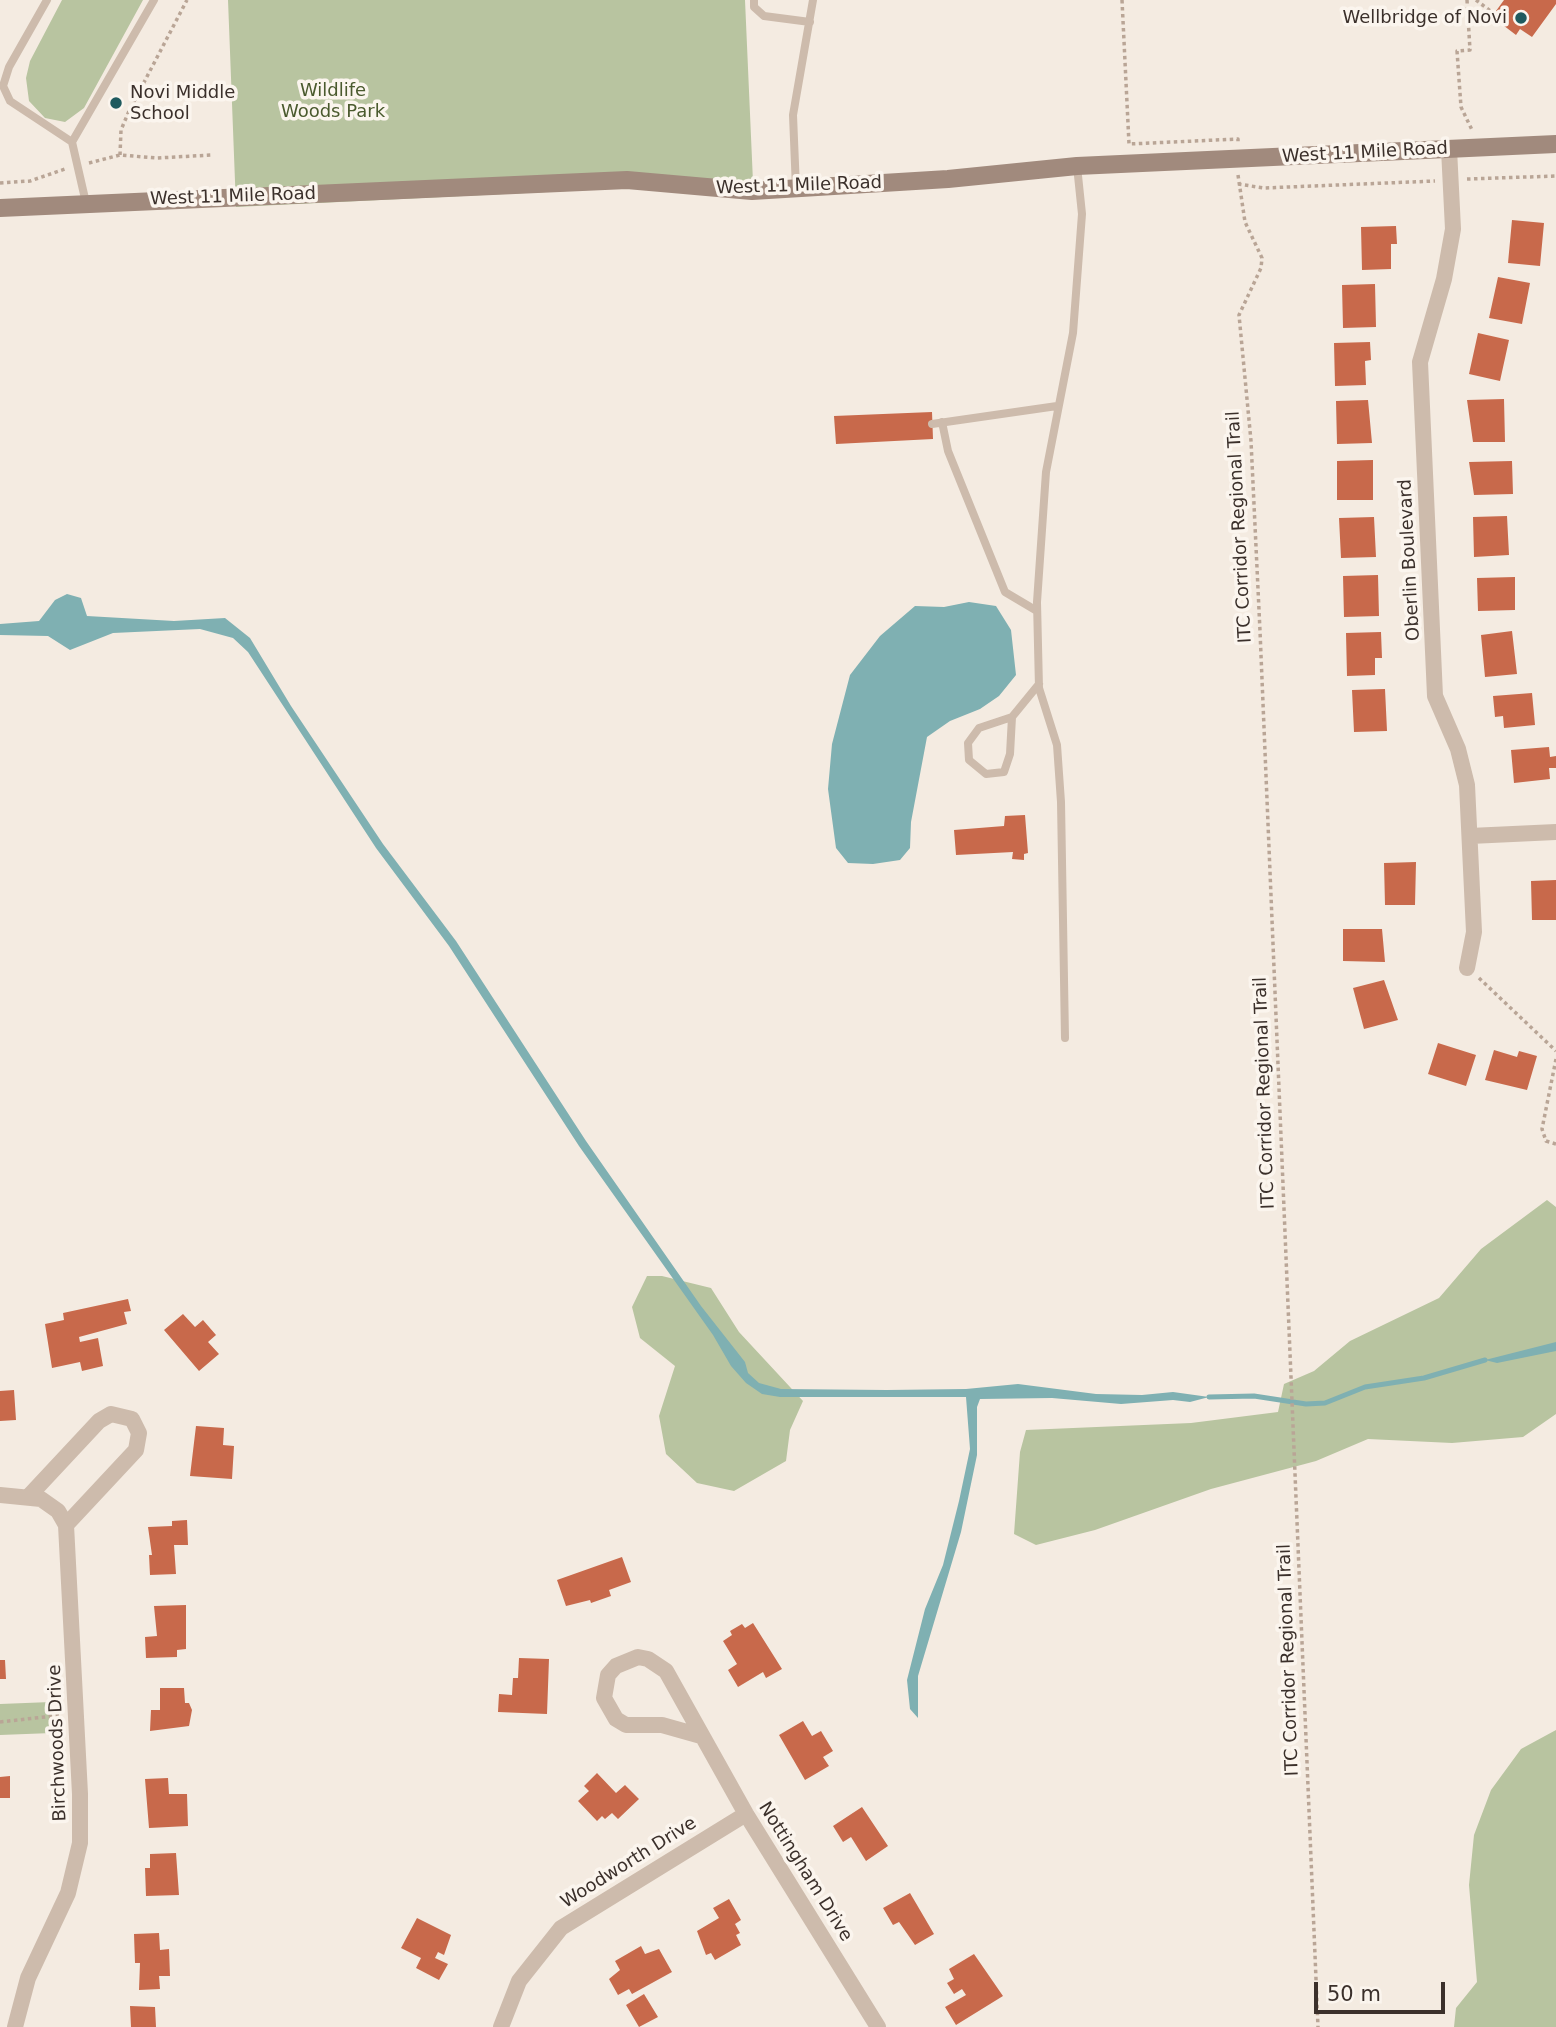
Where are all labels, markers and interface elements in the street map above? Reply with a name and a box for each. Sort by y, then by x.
place label: Wellbridge of Novi [1343,7,1507,29]
marker: Wellbridge of Novi [1513,10,1529,26]
park label: Wildlife Woods Park [281,80,385,122]
place label: Novi Middle School [130,82,235,124]
marker: Novi Middle School [108,95,124,111]
street label: West 11 Mile Road [1282,138,1448,168]
street label: West 11 Mile Road [716,172,882,200]
street label: West 11 Mile Road [150,183,316,211]
street label: ITC Corridor Regional Trail [1223,410,1257,644]
street label: Oberlin Boulevard [1395,478,1425,642]
street label: ITC Corridor Regional Trail [1250,977,1280,1209]
street label: ITC Corridor Regional Trail [1274,1544,1304,1776]
street label: Birchwoods Drive [44,1664,72,1822]
street label: Nottingham Drive [753,1798,857,1946]
street label: Woodworth Drive [557,1813,701,1913]
scale bar [1318,1968,1449,2012]
text: 50 m [1327,1982,1381,2006]

